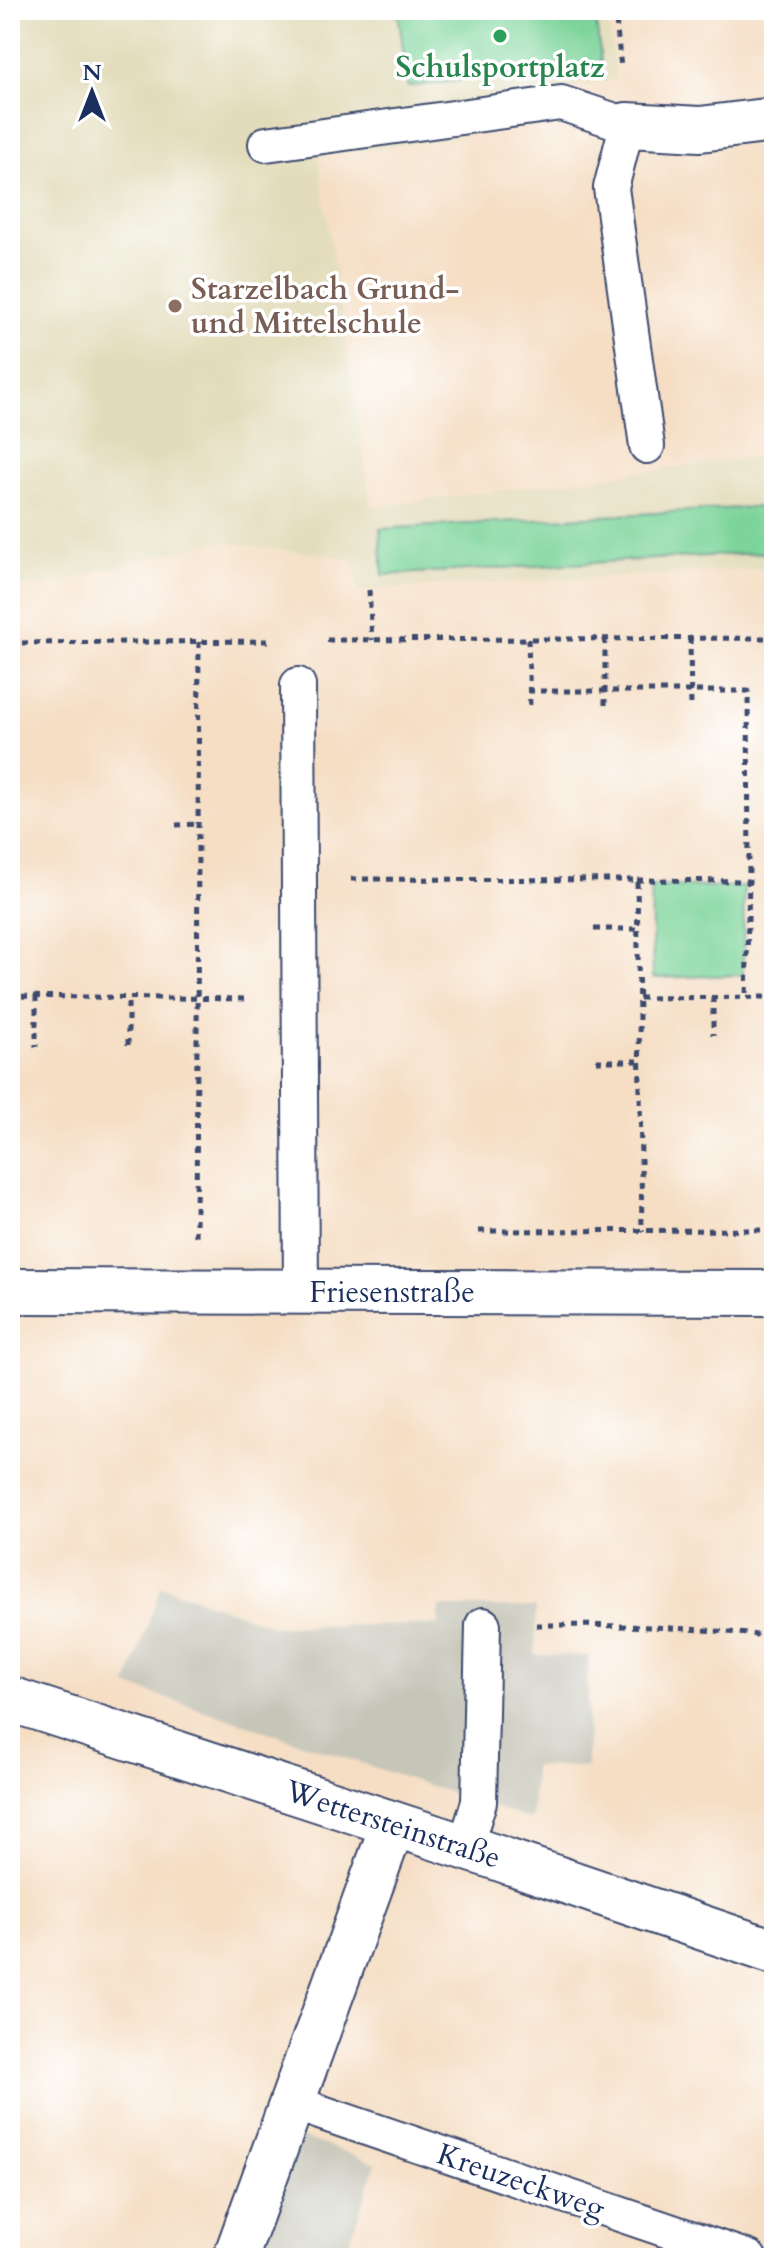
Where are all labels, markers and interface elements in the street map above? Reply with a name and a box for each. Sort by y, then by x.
marker: Schulsportplatz [491,27,509,45]
place label: Schulsportplatz [395,47,605,88]
north arrow [52,52,132,132]
text: N [82,58,102,88]
place label: Starzelbach Grund- und Mittelschule [191,269,460,344]
marker: Starzelbach Grund- und Mittelschule [166,297,184,315]
street label: Friesenstraße [309,1272,475,1313]
street label: Wettersteinstraße [279,1770,506,1879]
street label: Kreuzeckweg [432,2134,610,2229]

